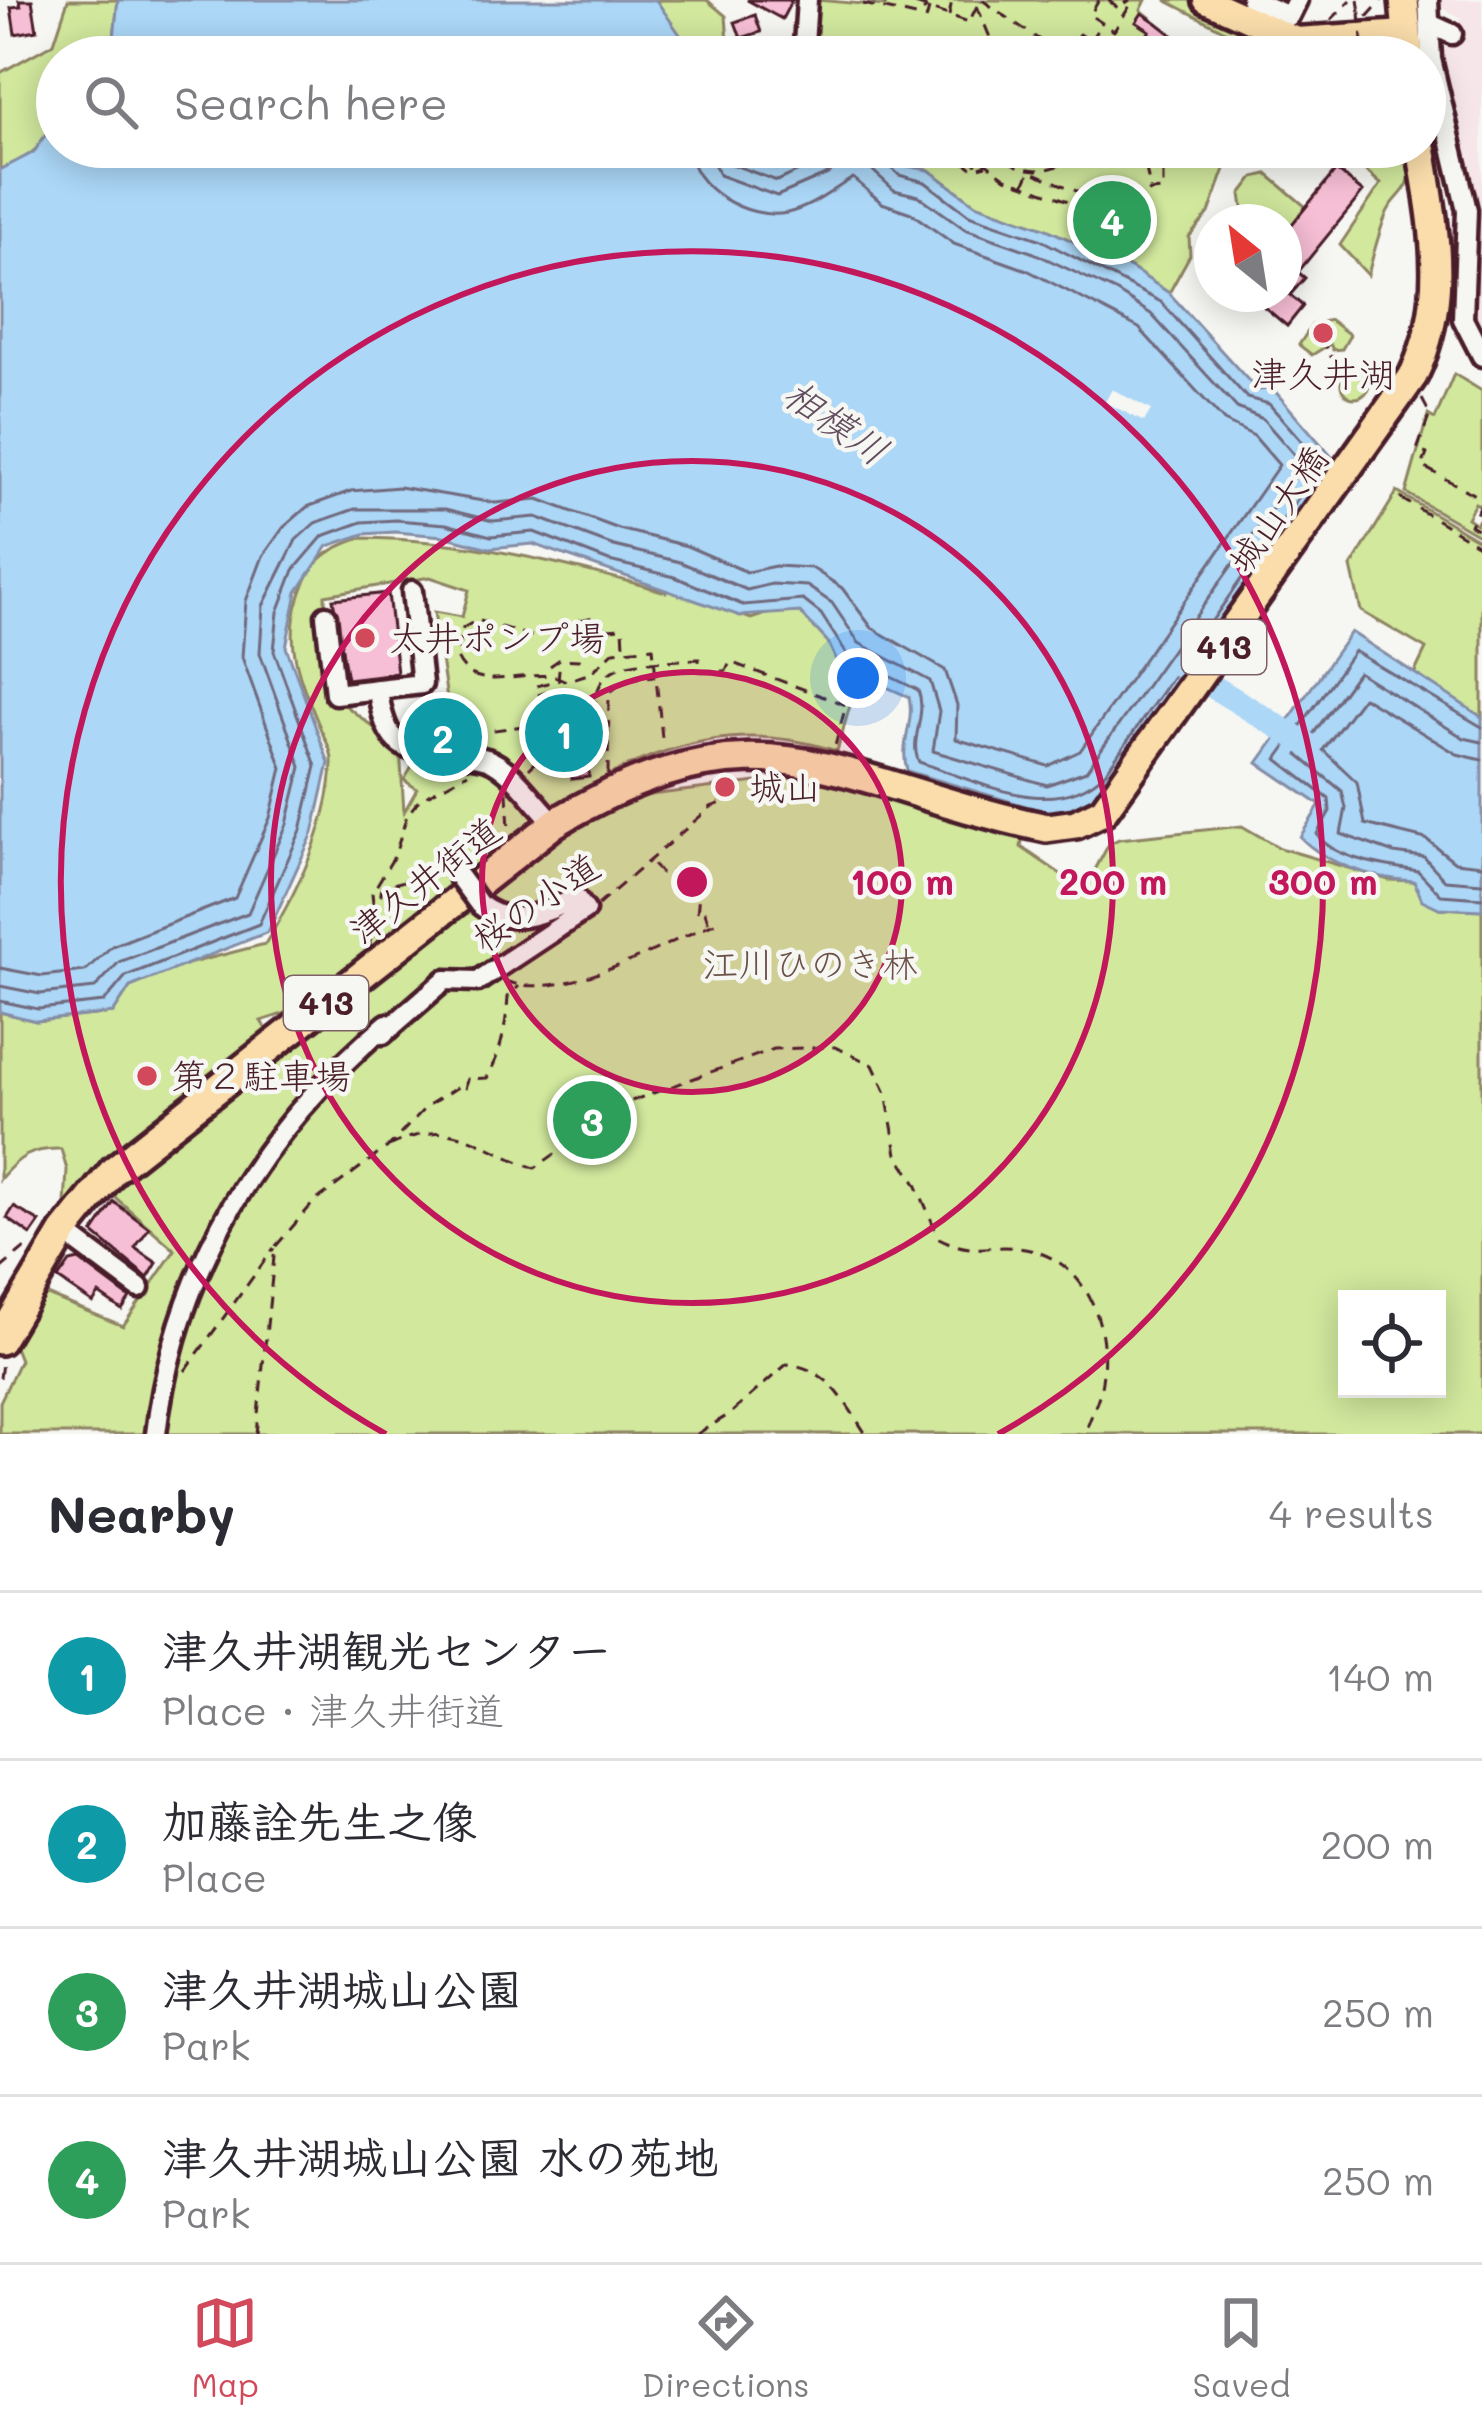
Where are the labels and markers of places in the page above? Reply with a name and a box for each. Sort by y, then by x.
pin: 4 [1073,175,1151,265]
marker: 津久井湖 [1310,320,1336,346]
place label: 津久井湖 [1251,349,1395,396]
place label: 太井ポンプ場 [389,613,605,660]
marker: 太井ポンプ場 [352,625,378,651]
pin: 1 [525,688,603,778]
pin: 2 [404,692,482,782]
place label: 城山 [749,762,821,809]
marker: 城山 [712,774,738,800]
centre of rings [671,861,713,903]
place label: 第２駐車場 [171,1051,351,1098]
marker: 第２駐車場 [134,1063,160,1089]
pin: 3 [553,1075,631,1165]

